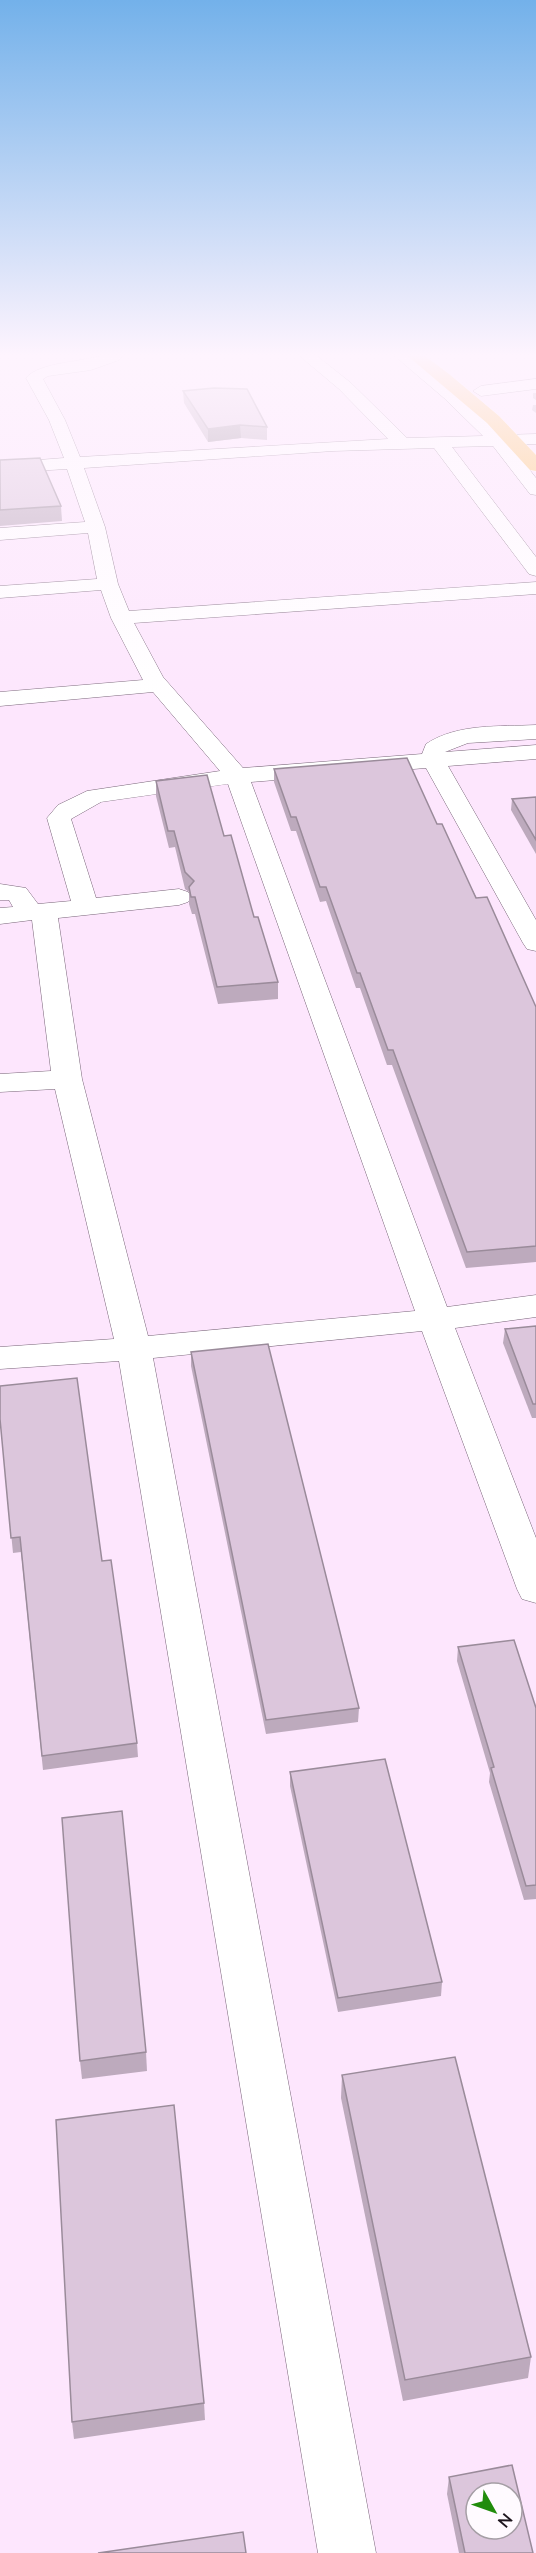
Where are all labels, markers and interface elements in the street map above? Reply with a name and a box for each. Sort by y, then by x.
north arrow [464,2481,524,2541]
text: N [495,2510,517,2532]

